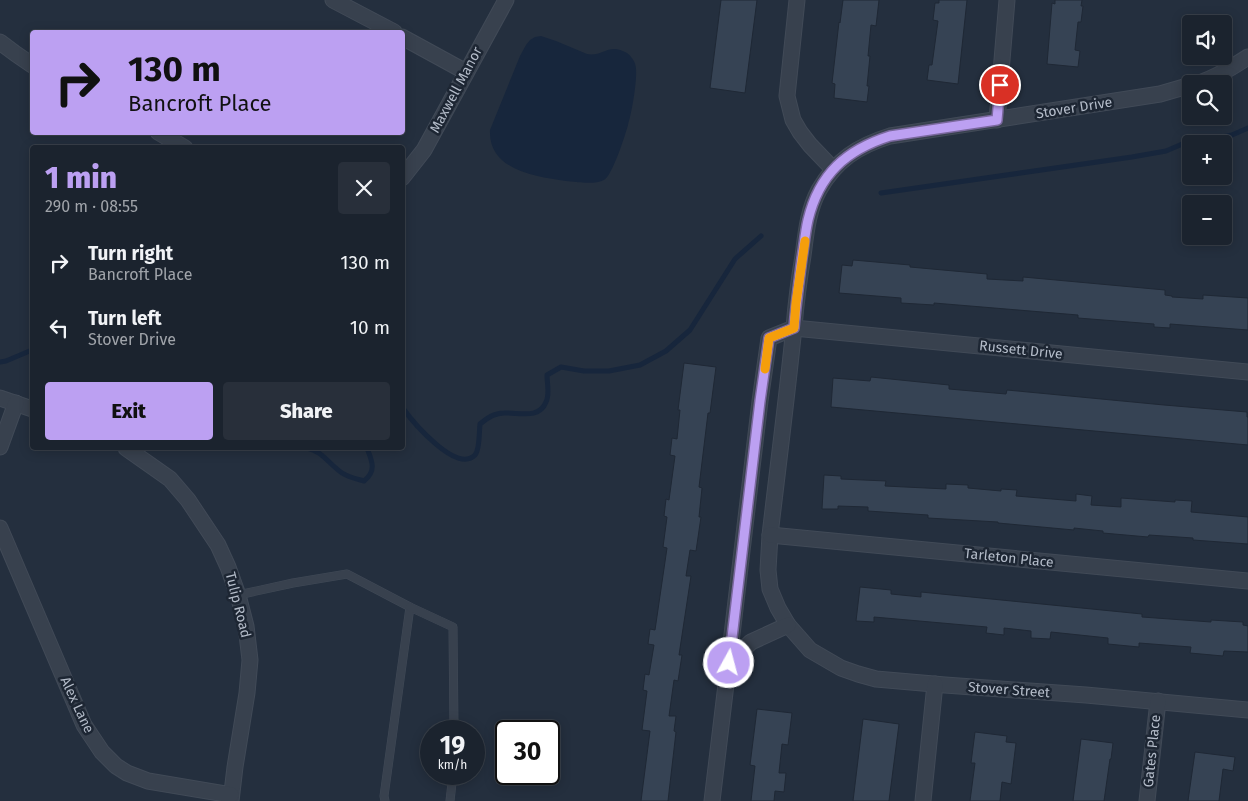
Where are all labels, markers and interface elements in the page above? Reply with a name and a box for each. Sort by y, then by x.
map controls [1182,15,1232,245]
button: sound [1182,15,1232,65]
street label: Maxwell Manor [426,43,486,136]
text: 130 m [128,48,221,90]
icon: right [45,50,110,115]
pin [979,64,1021,106]
icon: arrive [986,71,1014,99]
button: search [1182,75,1232,125]
text: Bancroft Place [128,90,272,117]
street label: Stover Drive [1035,94,1113,122]
button: + [1182,135,1232,185]
text: 1 min [45,160,117,196]
button: close [338,162,390,214]
button: − [1182,195,1232,245]
text: 290 m · 08:55 [45,197,138,216]
text: Turn right [88,242,173,265]
icon: right [45,249,73,277]
text: 130 m [340,251,390,274]
text: Bancroft Place [88,265,192,284]
text: Turn left [88,307,162,330]
icon: left [45,314,73,342]
text: 10 m [350,316,390,339]
text: Stover Drive [88,330,176,349]
street label: Russett Drive [978,337,1064,363]
button: Exit [45,382,213,440]
button: Share [223,382,390,440]
street label: Tarleton Place [963,545,1055,571]
street label: Tulip Road [222,570,254,640]
position arrow [702,636,754,688]
street label: Alex Lane [57,674,97,736]
street label: Stover Street [967,679,1052,701]
street label: Gates Place [1140,714,1164,788]
speed limit sign: 30 [495,720,560,785]
text: 19 [440,731,465,761]
text: km/h [438,758,467,772]

